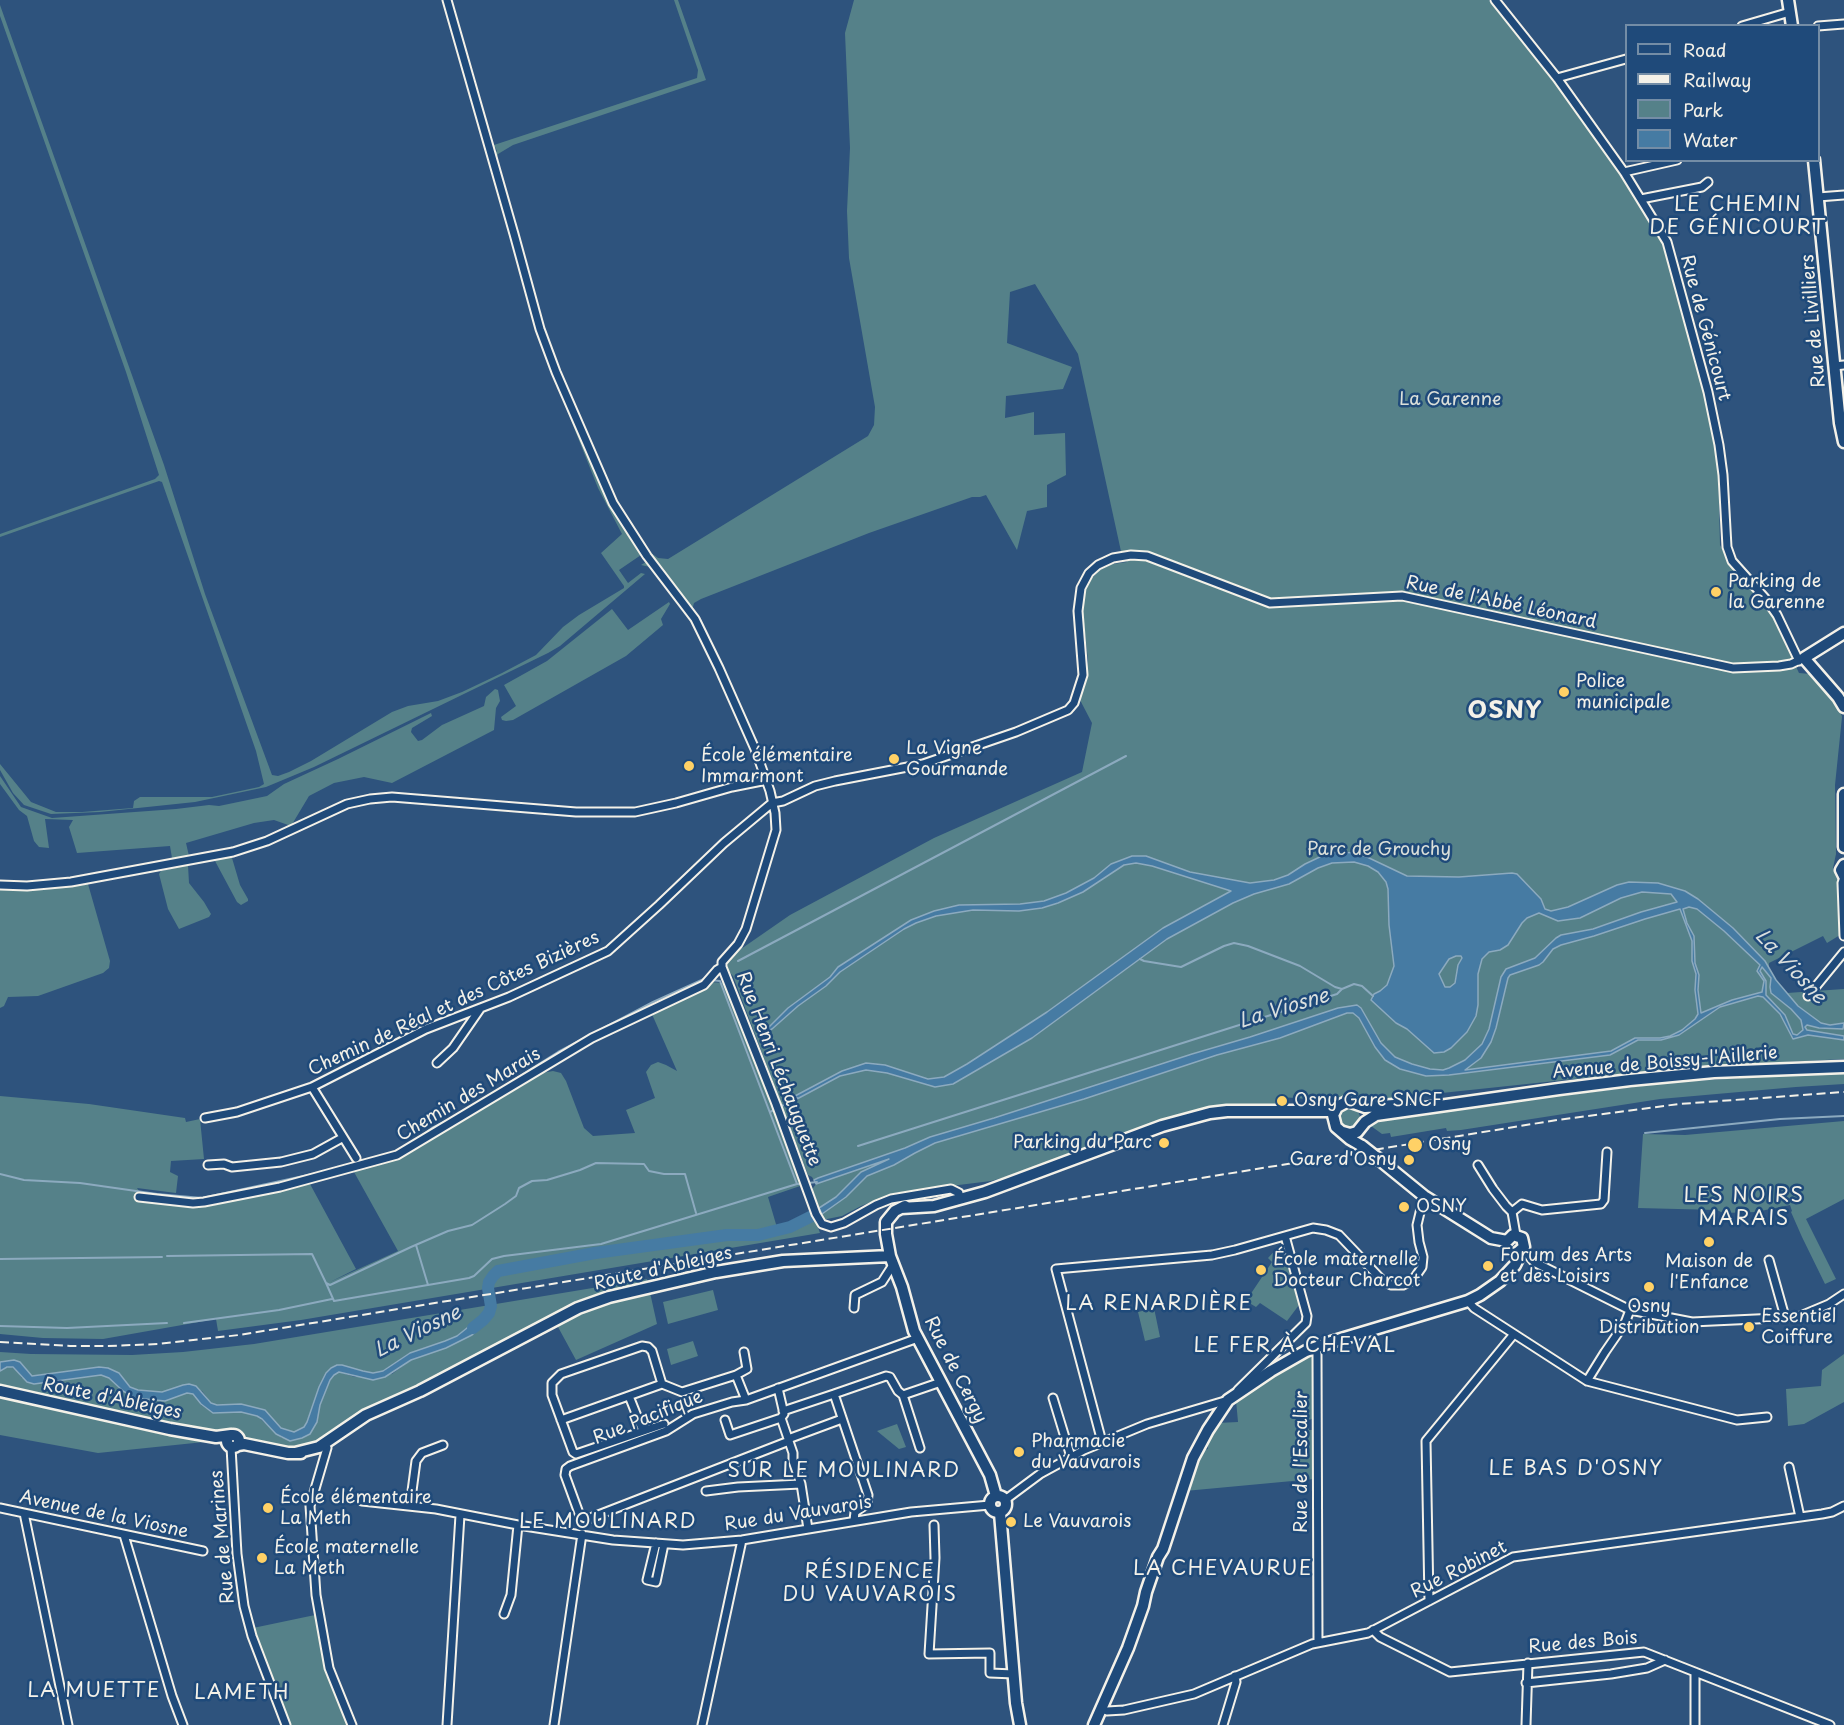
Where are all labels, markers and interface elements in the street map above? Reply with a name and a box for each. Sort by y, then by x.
legend [1625,24,1820,162]
text: Road [1683,36,1727,63]
text: Railway [1683,66,1751,93]
text: Park [1683,96,1723,123]
text: Water [1683,126,1737,153]
district label: LE CHEMIN DE GÉNICOURT [1650,193,1826,240]
street label: Rue de Génicourt [1675,253,1735,403]
street label: Rue de Livilliers [1797,253,1831,389]
park label: La Garenne [1399,389,1501,411]
place label: Parking de la Garenne [1728,571,1825,614]
street label: Rue de l'Abbé Léonard [1404,572,1598,634]
marker: Parking de la Garenne [1709,585,1723,599]
place label: Police municipale [1576,671,1671,714]
marker: Police municipale [1557,685,1571,699]
district label: OSNY [1468,697,1542,725]
place label: La Vigne Gourmande [906,738,1008,780]
place label: École élémentaire Immarmont [701,745,853,788]
marker: La Vigne Gourmande [887,752,901,766]
marker: École élémentaire Immarmont [682,759,696,773]
park label: Parc de Grouchy [1307,839,1451,861]
water label: La Viosne [1749,925,1831,1009]
street label: Chemin de Réal et des Côtes Bizières [305,927,603,1081]
street label: Rue Henri Léchauguette [731,969,825,1169]
water label: La Viosne [1236,984,1332,1034]
street label: Avenue de Boissy-l'Aillerie [1552,1042,1778,1084]
street label: Chemin des Marais [393,1043,545,1147]
place label: Osny Gare SNCF [1294,1090,1442,1112]
marker: Osny Gare SNCF [1275,1094,1289,1108]
place label: Parking du Parc [1013,1132,1152,1154]
place label: Osny [1428,1134,1472,1156]
marker: Parking du Parc [1157,1136,1171,1150]
marker: Osny [1406,1136,1424,1154]
place label: Gare d'Osny [1289,1149,1397,1171]
marker: Gare d'Osny [1402,1153,1416,1167]
district label: LES NOIRS MARAIS [1684,1184,1804,1231]
place label: OSNY [1416,1196,1467,1218]
marker: OSNY [1397,1200,1411,1214]
marker: Maison de l'Enfance [1702,1235,1716,1249]
street label: Route d'Ableiges [592,1243,734,1295]
place label: Forum des Arts et des Loisirs [1500,1245,1632,1288]
place label: École maternelle Docteur Charcot [1273,1249,1420,1292]
place label: Maison de l'Enfance [1665,1251,1753,1294]
marker: Forum des Arts et des Loisirs [1481,1259,1495,1273]
marker: École maternelle Docteur Charcot [1254,1263,1268,1277]
marker: Osny Distribution [1642,1280,1656,1294]
district label: LA RENARDIÈRE [1067,1292,1251,1316]
place label: Osny Distribution [1598,1296,1700,1338]
water label: La Viosne [371,1301,465,1363]
place label: Essentiel Coiffure [1761,1306,1836,1348]
street label: Rue de Cergy [919,1313,991,1427]
marker: Essentiel Coiffure [1742,1320,1756,1334]
district label: LE FER À CHEVAL [1194,1334,1396,1358]
street label: Route d'Ableiges [41,1374,183,1424]
street label: Rue Pacifique [590,1386,706,1450]
street label: Rue de l'Escalier [1291,1391,1313,1533]
place label: Pharmacie du Vauvarois [1031,1431,1141,1474]
marker: Pharmacie du Vauvarois [1012,1445,1026,1459]
district label: LE BAS D'OSNY [1489,1457,1663,1481]
district label: SUR LE MOULINARD [728,1459,960,1483]
street label: Rue de Marines [206,1469,240,1605]
street label: Avenue de la Viosne [18,1487,190,1543]
place label: École élémentaire La Meth [280,1487,432,1530]
street label: Rue du Vauvarois [723,1492,873,1536]
marker: École élémentaire La Meth [261,1501,275,1515]
district label: LE MOULINARD [520,1510,696,1534]
place label: Le Vauvarois [1023,1511,1131,1533]
marker: Le Vauvarois [1004,1515,1018,1529]
place label: École maternelle La Meth [274,1537,419,1580]
street label: Rue Robinet [1407,1537,1511,1603]
marker: École maternelle La Meth [255,1551,269,1565]
district label: LA CHEVAURUE [1135,1557,1311,1581]
district label: RÉSIDENCE DU VAUVAROIS [782,1560,958,1607]
street label: Rue des Bois [1527,1627,1639,1659]
district label: LA MUETTE [28,1679,160,1703]
district label: LAMETH [194,1681,290,1705]

